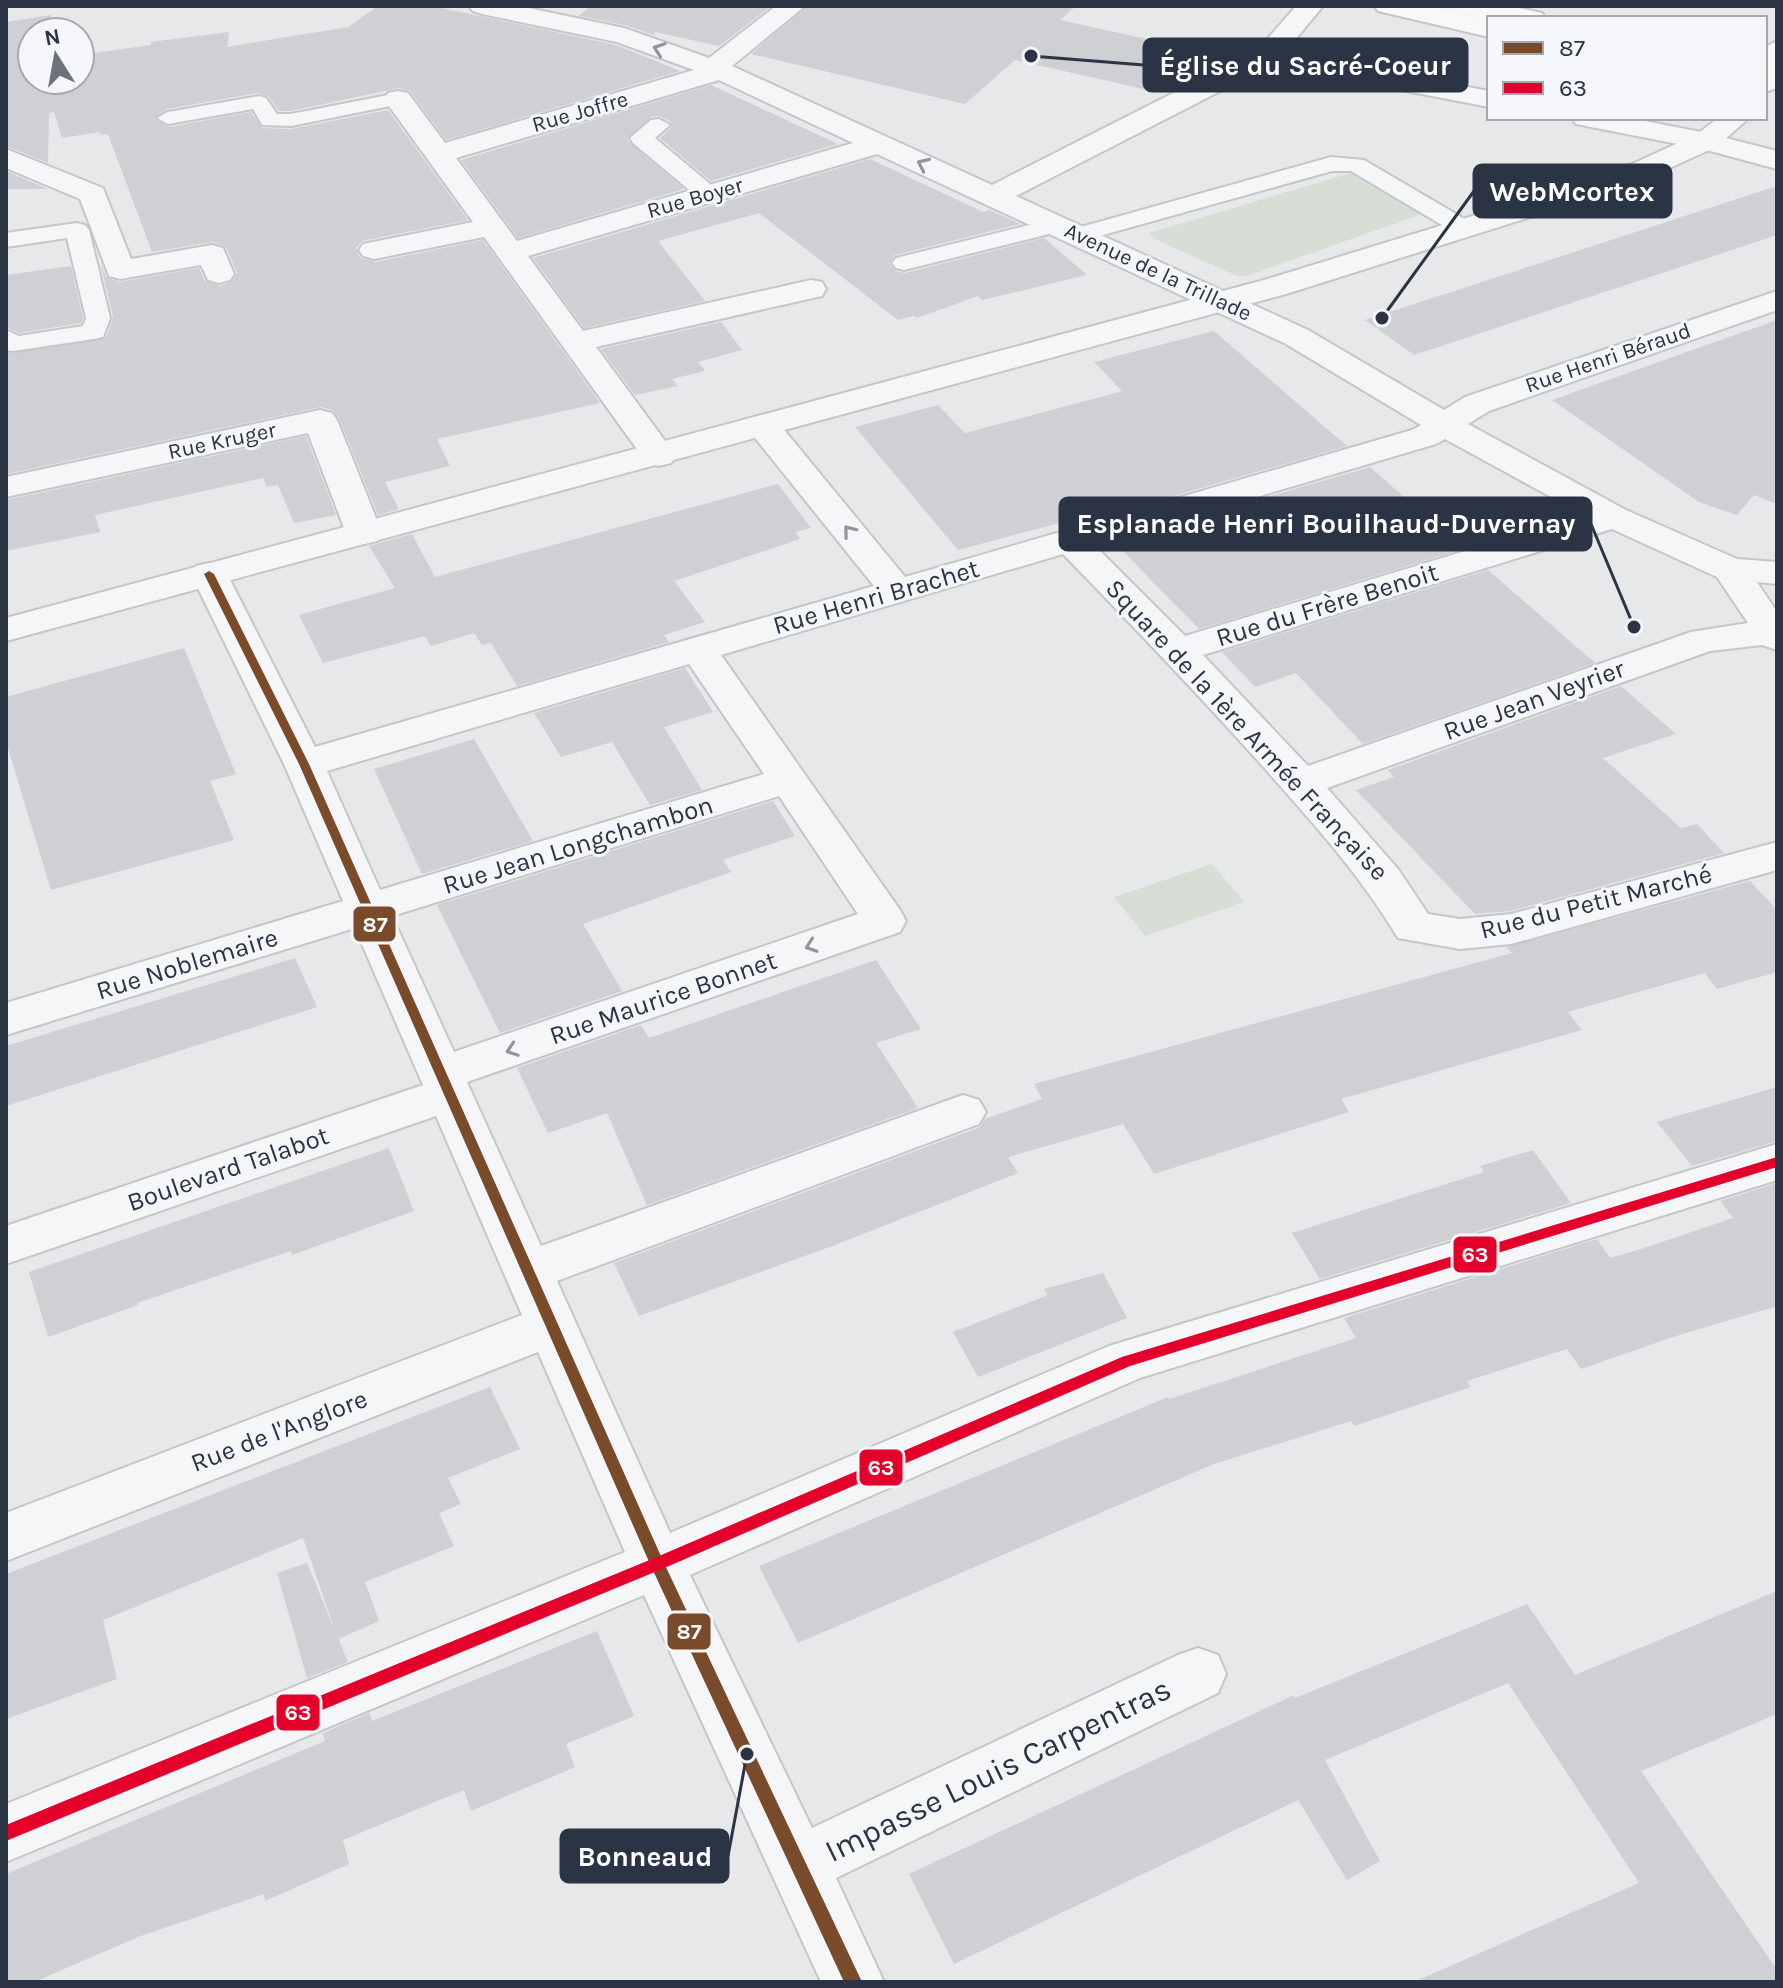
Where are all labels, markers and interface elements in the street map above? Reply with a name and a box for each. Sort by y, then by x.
north arrow [16,16,96,96]
legend [1487,16,1767,120]
text: N [42,23,63,52]
text: 87 [1559,34,1585,62]
callout: Église du Sacré-Coeur [1144,39,1467,91]
one-way arrow [653,42,667,58]
text: Église du Sacré-Coeur [1159,48,1451,82]
text: 63 [1559,74,1587,102]
street label: Rue Joffre [529,86,631,138]
one-way arrow [916,158,931,174]
callout: WebMcortex [1474,165,1671,217]
street label: Rue Boyer [644,172,746,224]
text: WebMcortex [1490,175,1655,208]
street label: Avenue de la Trillade [1060,217,1256,327]
street label: Rue Henri Béraud [1522,317,1694,399]
street label: Rue Kruger [166,417,278,465]
callout: Esplanade Henri Bouilhaud-Duvernay [1060,498,1591,550]
text: Esplanade Henri Bouilhaud-Duvernay [1077,507,1575,540]
one-way arrow [844,525,858,540]
street label: Rue Henri Brachet [769,553,983,641]
street label: Rue du Frère Benoit [1212,556,1442,654]
street label: Square de la 1ère Armée Française [1099,573,1395,887]
street label: Rue Jean Veyrier [1439,653,1629,747]
street label: Rue Jean Longchambon [439,789,717,901]
street label: Rue du Petit Marché [1477,858,1715,946]
line badge: 87 [352,905,397,943]
text: 87 [362,912,388,938]
street label: Rue Noblemaire [92,922,282,1006]
one-way arrow [805,937,819,953]
street label: Rue Maurice Bonnet [545,944,781,1051]
one-way arrow [506,1040,520,1056]
street label: Boulevard Talabot [123,1120,333,1218]
line badge: 63 [1452,1235,1498,1274]
text: 63 [1461,1242,1489,1268]
street label: Rue de l'Anglore [186,1383,372,1479]
line badge: 63 [858,1448,904,1487]
text: 63 [867,1455,895,1481]
line badge: 87 [666,1612,712,1651]
text: 87 [676,1619,702,1645]
street label: Impasse Louis Carpentras [819,1670,1177,1870]
line badge: 63 [275,1693,321,1732]
text: 63 [284,1700,312,1726]
callout: Bonneaud [561,1830,728,1882]
text: Bonneaud [578,1840,712,1873]

